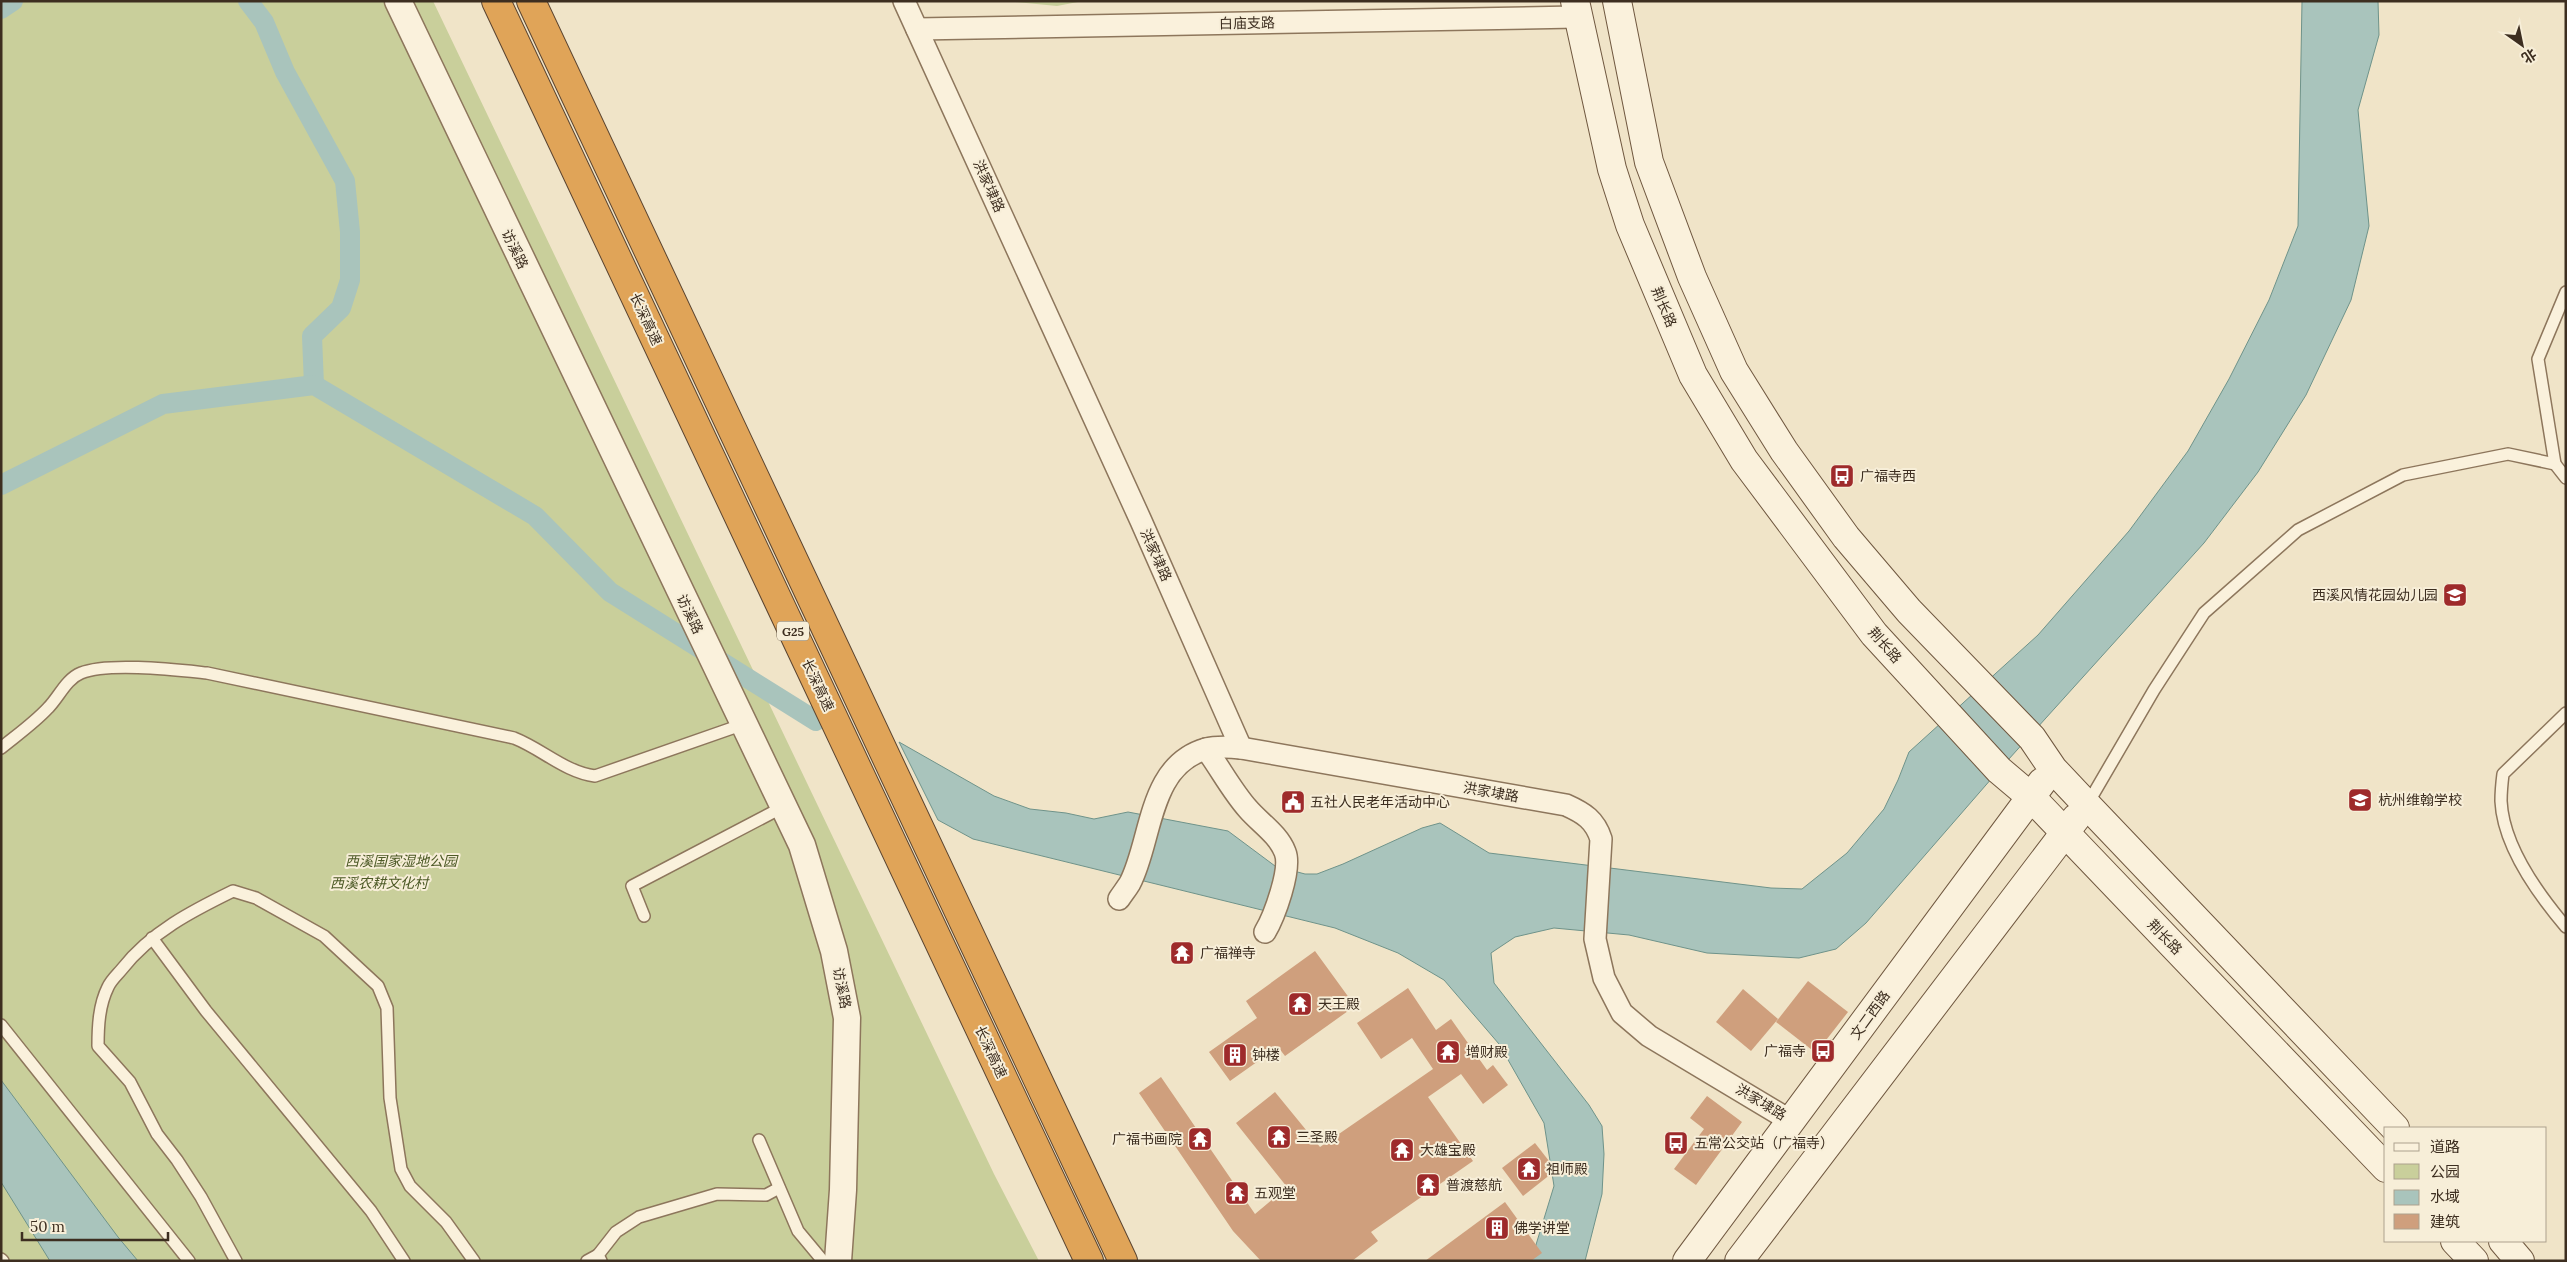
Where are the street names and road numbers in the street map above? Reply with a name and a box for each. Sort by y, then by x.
street label: 白庙支路 [1219,14,1275,32]
street label: 洪家埭路 [969,157,1009,215]
street label: 访溪路 [498,226,532,272]
street label: 荆长路 [1648,284,1680,330]
street label: 长深高速 [626,290,666,348]
street label: 洪家埭路 [1136,526,1176,584]
street label: 访溪路 [673,591,707,637]
road number: G25 [777,622,809,640]
street label: 荆长路 [1864,623,1906,667]
street label: 长深高速 [798,656,838,714]
street label: 洪家埭路 [1462,778,1520,806]
street label: 荆长路 [2144,916,2186,958]
street label: 访溪路 [829,966,855,1010]
street label: 文二西路 [1846,987,1894,1043]
street label: 长深高速 [971,1023,1011,1081]
street label: 洪家埭路 [1732,1080,1790,1124]

